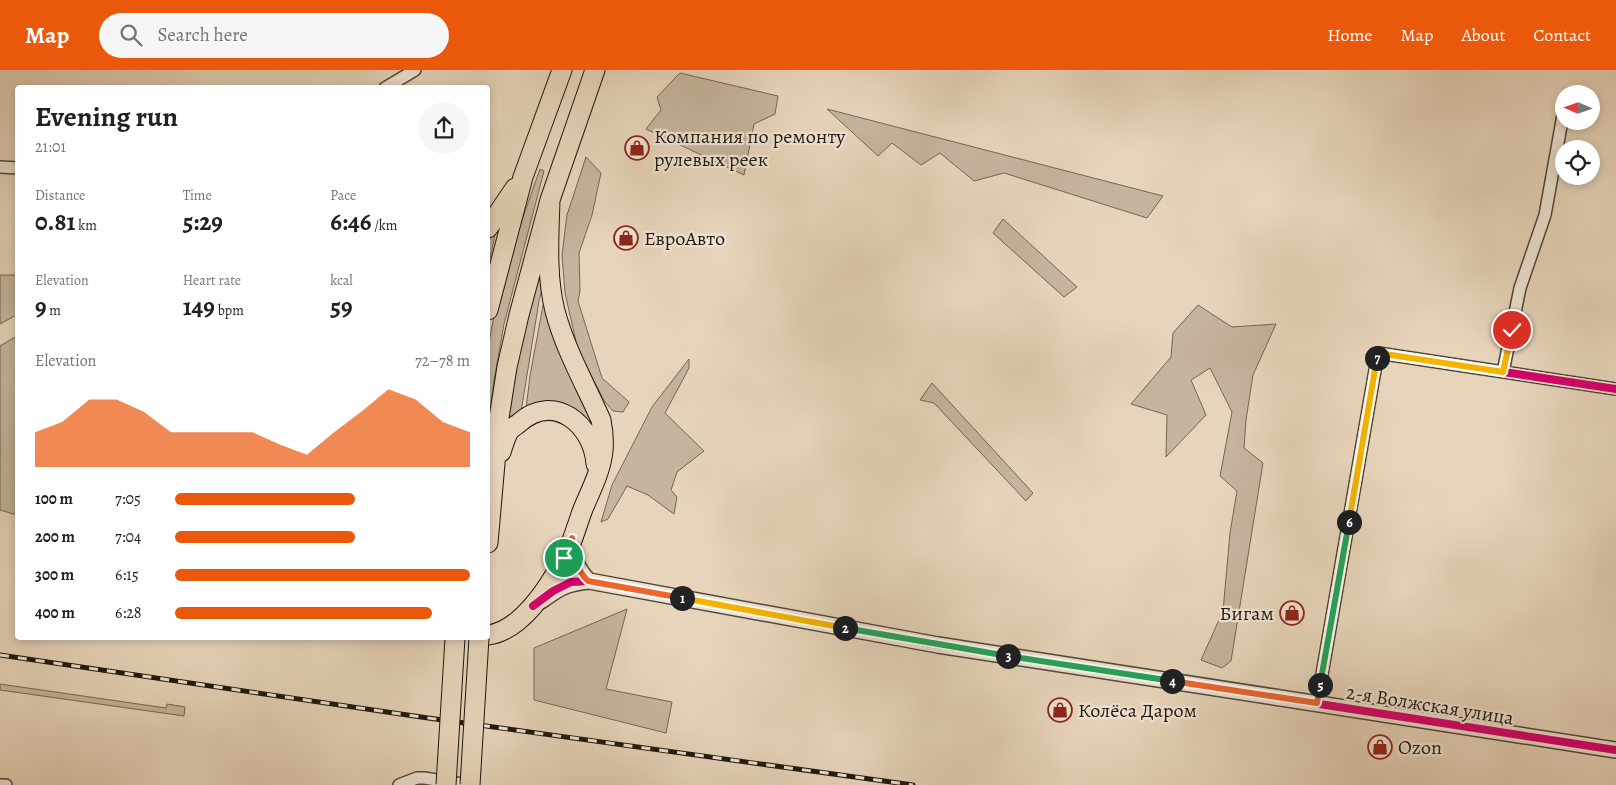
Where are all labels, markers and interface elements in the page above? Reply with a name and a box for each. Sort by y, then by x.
search box [99,13,449,58]
text: Map [25,19,69,51]
icon: search [117,21,145,49]
text: Search here [157,22,248,48]
text: Home [1327,23,1372,47]
text: Map [1400,23,1433,47]
text: About [1461,23,1505,47]
text: Contact [1533,23,1591,47]
north arrow [1555,85,1600,130]
map controls [1555,85,1600,185]
text: Evening run [35,98,178,136]
button: share [418,102,470,154]
place label: Компания по ремонту рулевых реек [654,123,846,173]
shop icon: Компания по ремонту рулевых реек [624,135,650,161]
text: 21:01 [35,136,66,158]
button: locate [1555,140,1600,185]
text: Distance [35,186,85,205]
text: Time [183,186,212,205]
text: Pace [330,186,356,205]
text: 0.81 [35,205,75,239]
text: 5:29 [183,205,223,239]
text: 6:46 [330,205,371,239]
text: km [75,216,97,235]
text: /km [371,216,397,235]
shop icon: ЕвроАвто [613,225,639,251]
place label: ЕвроАвто [644,225,725,252]
text: Elevation [35,271,89,290]
text: Heart rate [183,271,241,290]
text: kcal [330,271,353,290]
text: 9 [35,290,47,324]
text: 149 [183,290,215,324]
text: 59 [330,290,353,324]
text: m [47,301,61,320]
text: bpm [215,301,244,320]
pin [1491,309,1533,351]
icon: check [1498,316,1526,344]
pin: 7 [1364,346,1390,370]
text: 7 [1375,349,1380,368]
text: Elevation [35,350,96,372]
text: 72–78 m [415,350,470,372]
text: 100 m [35,488,73,510]
text: 7:05 [115,488,141,510]
pin: 6 [1336,510,1362,534]
text: 6 [1346,513,1353,532]
text: 200 m [35,526,75,548]
text: 7:04 [115,526,141,548]
pin [543,537,585,579]
icon: arrive [550,544,578,572]
text: 300 m [35,564,74,586]
text: 6:15 [115,564,139,586]
pin: 1 [670,586,694,610]
text: 1 [680,589,685,608]
place label: Бигам [1219,600,1274,627]
shop icon: Бигам [1279,600,1305,626]
text: 400 m [35,602,75,624]
text: 6:28 [115,602,142,624]
pin: 2 [832,616,858,640]
text: 2 [842,619,849,638]
pin: 3 [996,644,1020,668]
text: 3 [1005,647,1012,666]
pin: 4 [1160,668,1184,694]
text: 4 [1169,672,1176,691]
pin: 5 [1308,672,1332,698]
text: 5 [1318,676,1323,695]
street label: 2-я Волжская улица [1344,678,1516,732]
shop icon: Колёса Даром [1047,697,1073,723]
place label: Колёса Даром [1078,697,1197,724]
shop icon: Ozon [1367,734,1393,760]
place label: Ozon [1398,734,1442,761]

